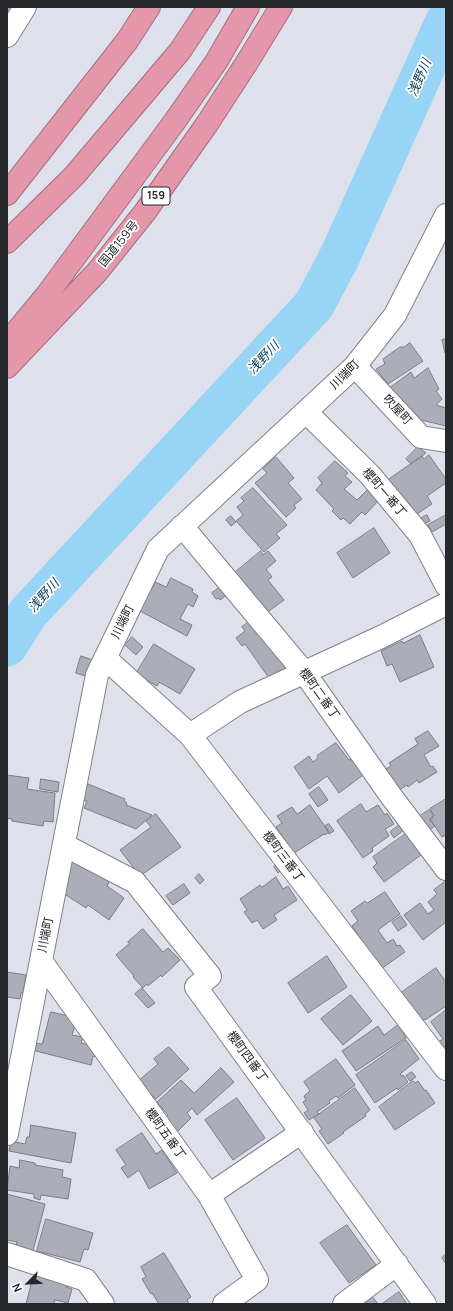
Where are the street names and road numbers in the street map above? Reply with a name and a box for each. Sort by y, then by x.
road number: 159 [142,187,170,205]
street label: 国道159号 [96,218,142,270]
street label: 川端町 [327,357,363,393]
street label: 吹屋町 [379,392,415,428]
street label: 櫻町一番丁 [359,466,409,520]
street label: 川端町 [109,603,137,641]
street label: 櫻町二番丁 [296,665,342,723]
street label: 櫻町三番丁 [259,829,307,885]
street label: 川端町 [35,916,57,954]
street label: 櫻町四番丁 [224,1028,270,1086]
street label: 櫻町五番丁 [142,1105,188,1163]

